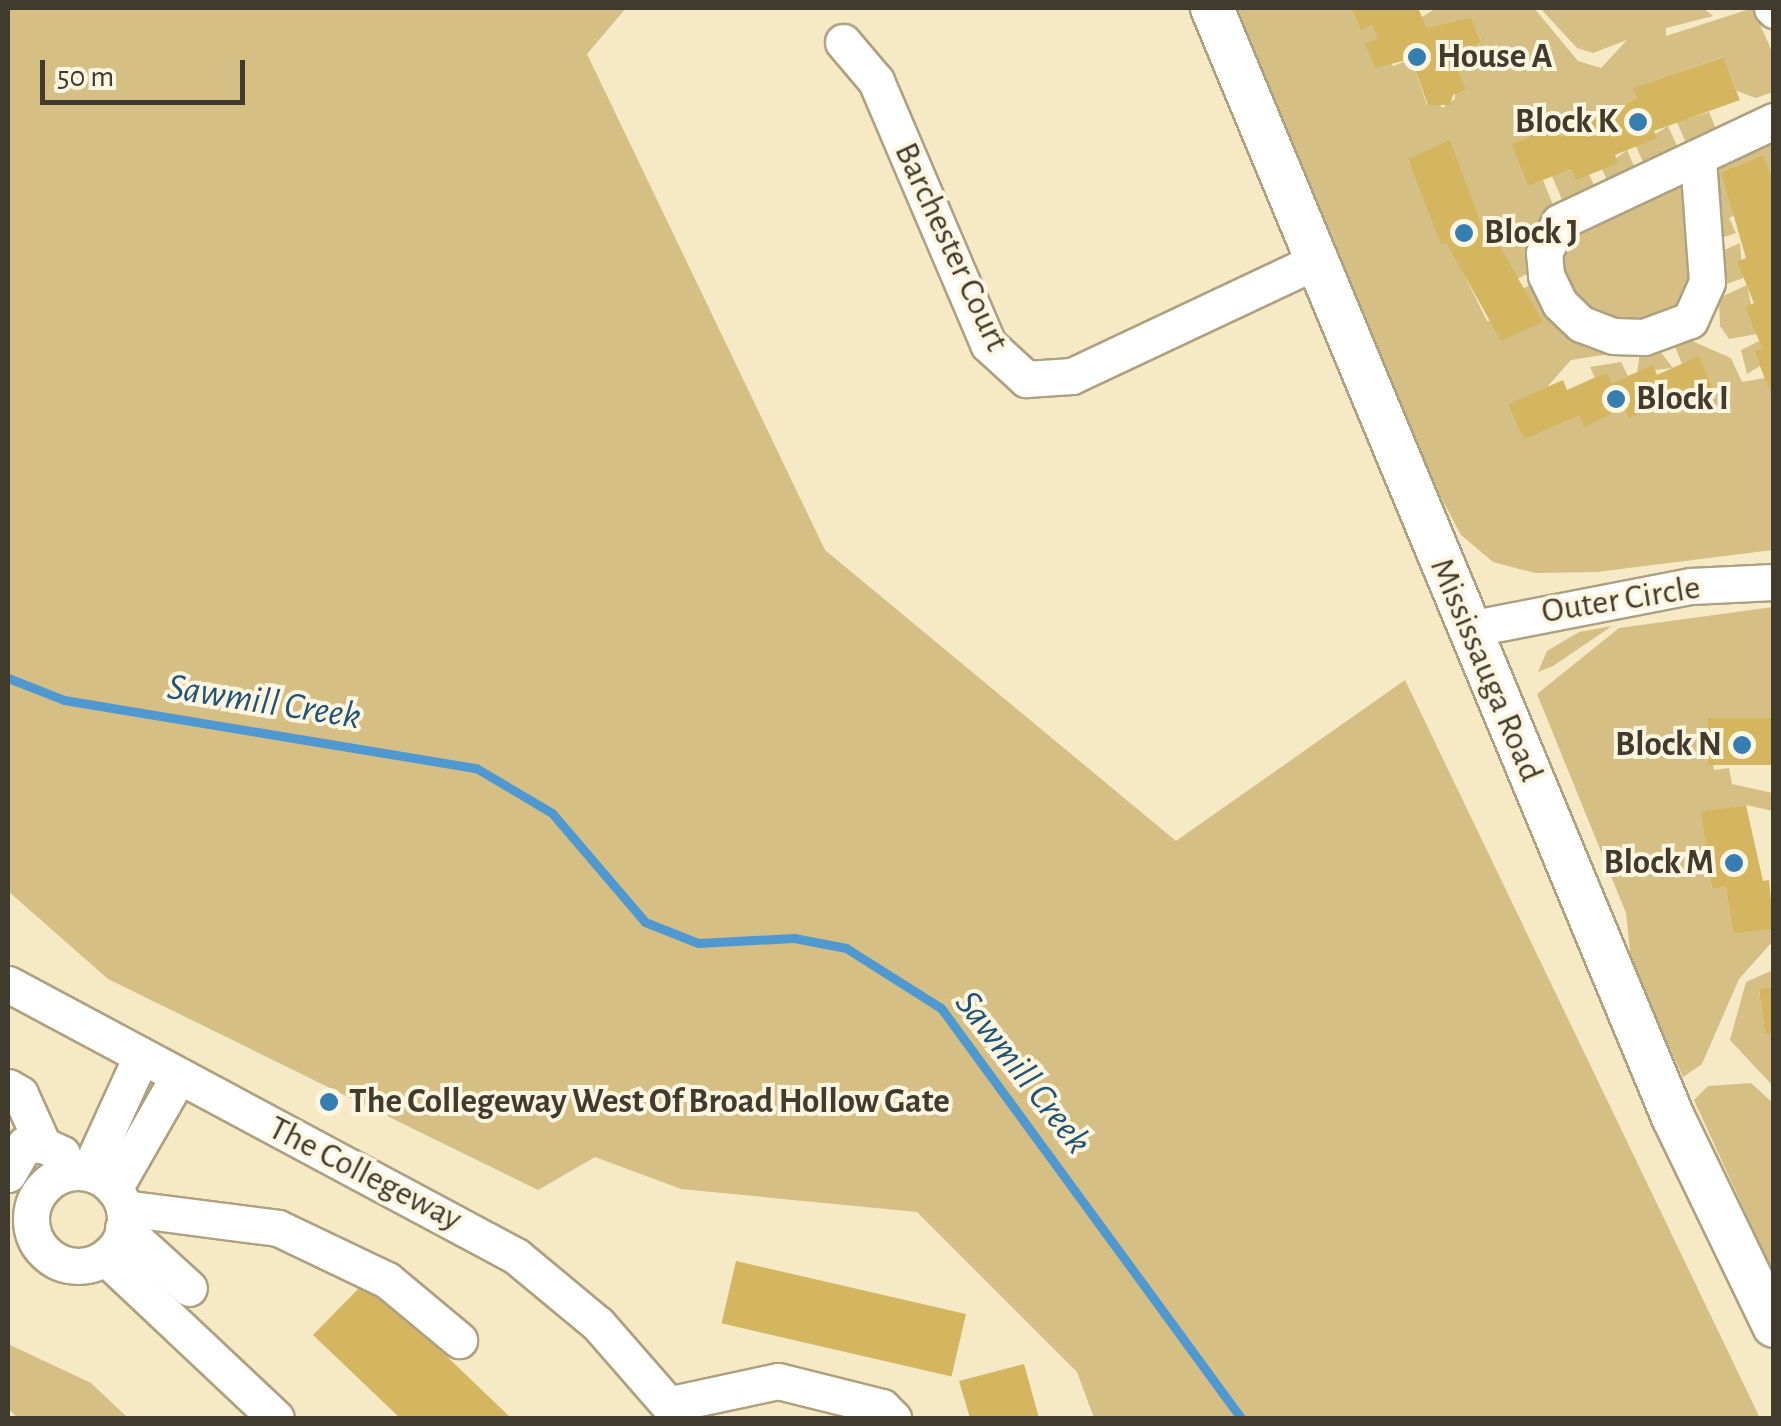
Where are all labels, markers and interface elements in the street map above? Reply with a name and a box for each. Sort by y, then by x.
place label: House A [1437,36,1552,78]
scale bar [45,40,250,102]
marker: House A [1406,46,1428,68]
text: 50 m [57,62,114,92]
place label: Block K [1515,101,1618,143]
marker: Block K [1627,111,1649,133]
street label: Barchester Court [884,136,1018,358]
place label: Block J [1484,212,1578,254]
marker: Block J [1453,222,1475,244]
place label: Block I [1636,378,1729,420]
marker: Block I [1605,388,1627,410]
street label: Mississauga Road [1420,552,1552,788]
street label: Outer Circle [1539,567,1703,633]
water label: Sawmill Creek [164,665,364,741]
place label: Block N [1615,724,1722,766]
marker: Block N [1731,734,1753,756]
place label: Block M [1603,842,1714,884]
marker: Block M [1723,852,1745,874]
water label: Sawmill Creek [944,982,1100,1164]
place label: The Collegeway West Of Broad Hollow Gate [349,1081,950,1123]
marker: The Collegeway West Of Broad Hollow Gate [318,1091,340,1113]
street label: The Collegeway [261,1107,469,1241]

